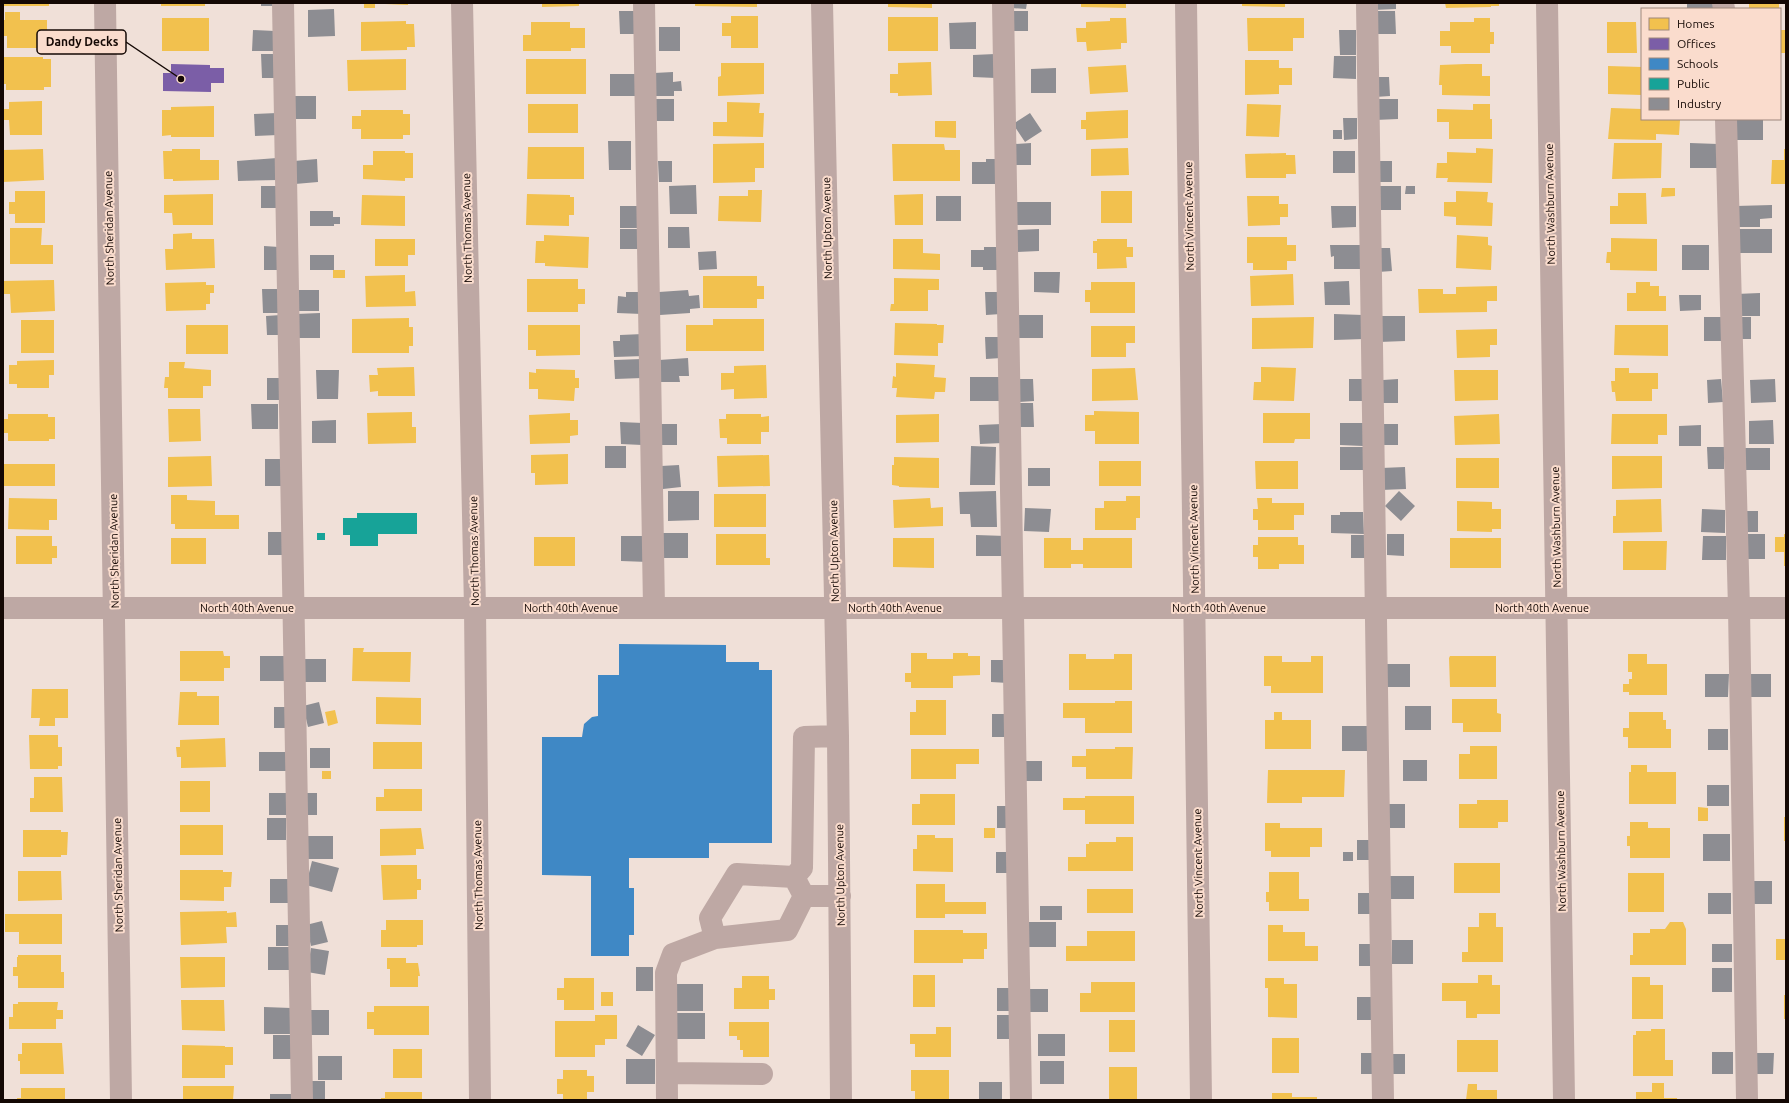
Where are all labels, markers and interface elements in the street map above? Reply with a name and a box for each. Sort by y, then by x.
legend [1641,8,1781,120]
text: Homes [1677,17,1715,30]
callout: Dandy Decks [37,30,126,54]
text: Dandy Decks [46,35,119,48]
text: Offices [1677,37,1716,50]
text: Schools [1677,57,1718,70]
text: Public [1677,77,1710,90]
text: Industry [1677,97,1722,110]
street label: North Washburn Avenue [1543,143,1557,265]
street label: North Vincent Avenue [1182,161,1196,271]
street label: North Sheridan Avenue [102,171,116,285]
street label: North Thomas Avenue [460,173,474,283]
street label: North Upton Avenue [820,177,834,279]
street label: North Washburn Avenue [1549,466,1563,588]
street label: North Vincent Avenue [1187,484,1201,594]
street label: North Sheridan Avenue [107,494,121,608]
street label: North Thomas Avenue [467,496,481,606]
street label: North Upton Avenue [827,500,841,602]
street label: North 40th Avenue [200,602,294,614]
street label: North 40th Avenue [524,602,618,614]
street label: North 40th Avenue [848,602,942,614]
street label: North 40th Avenue [1172,602,1266,614]
street label: North 40th Avenue [1495,602,1589,614]
street label: North Washburn Avenue [1554,790,1568,912]
street label: North Vincent Avenue [1191,808,1205,918]
street label: North Sheridan Avenue [111,818,125,932]
street label: North Thomas Avenue [471,820,485,930]
street label: North Upton Avenue [833,824,847,926]

